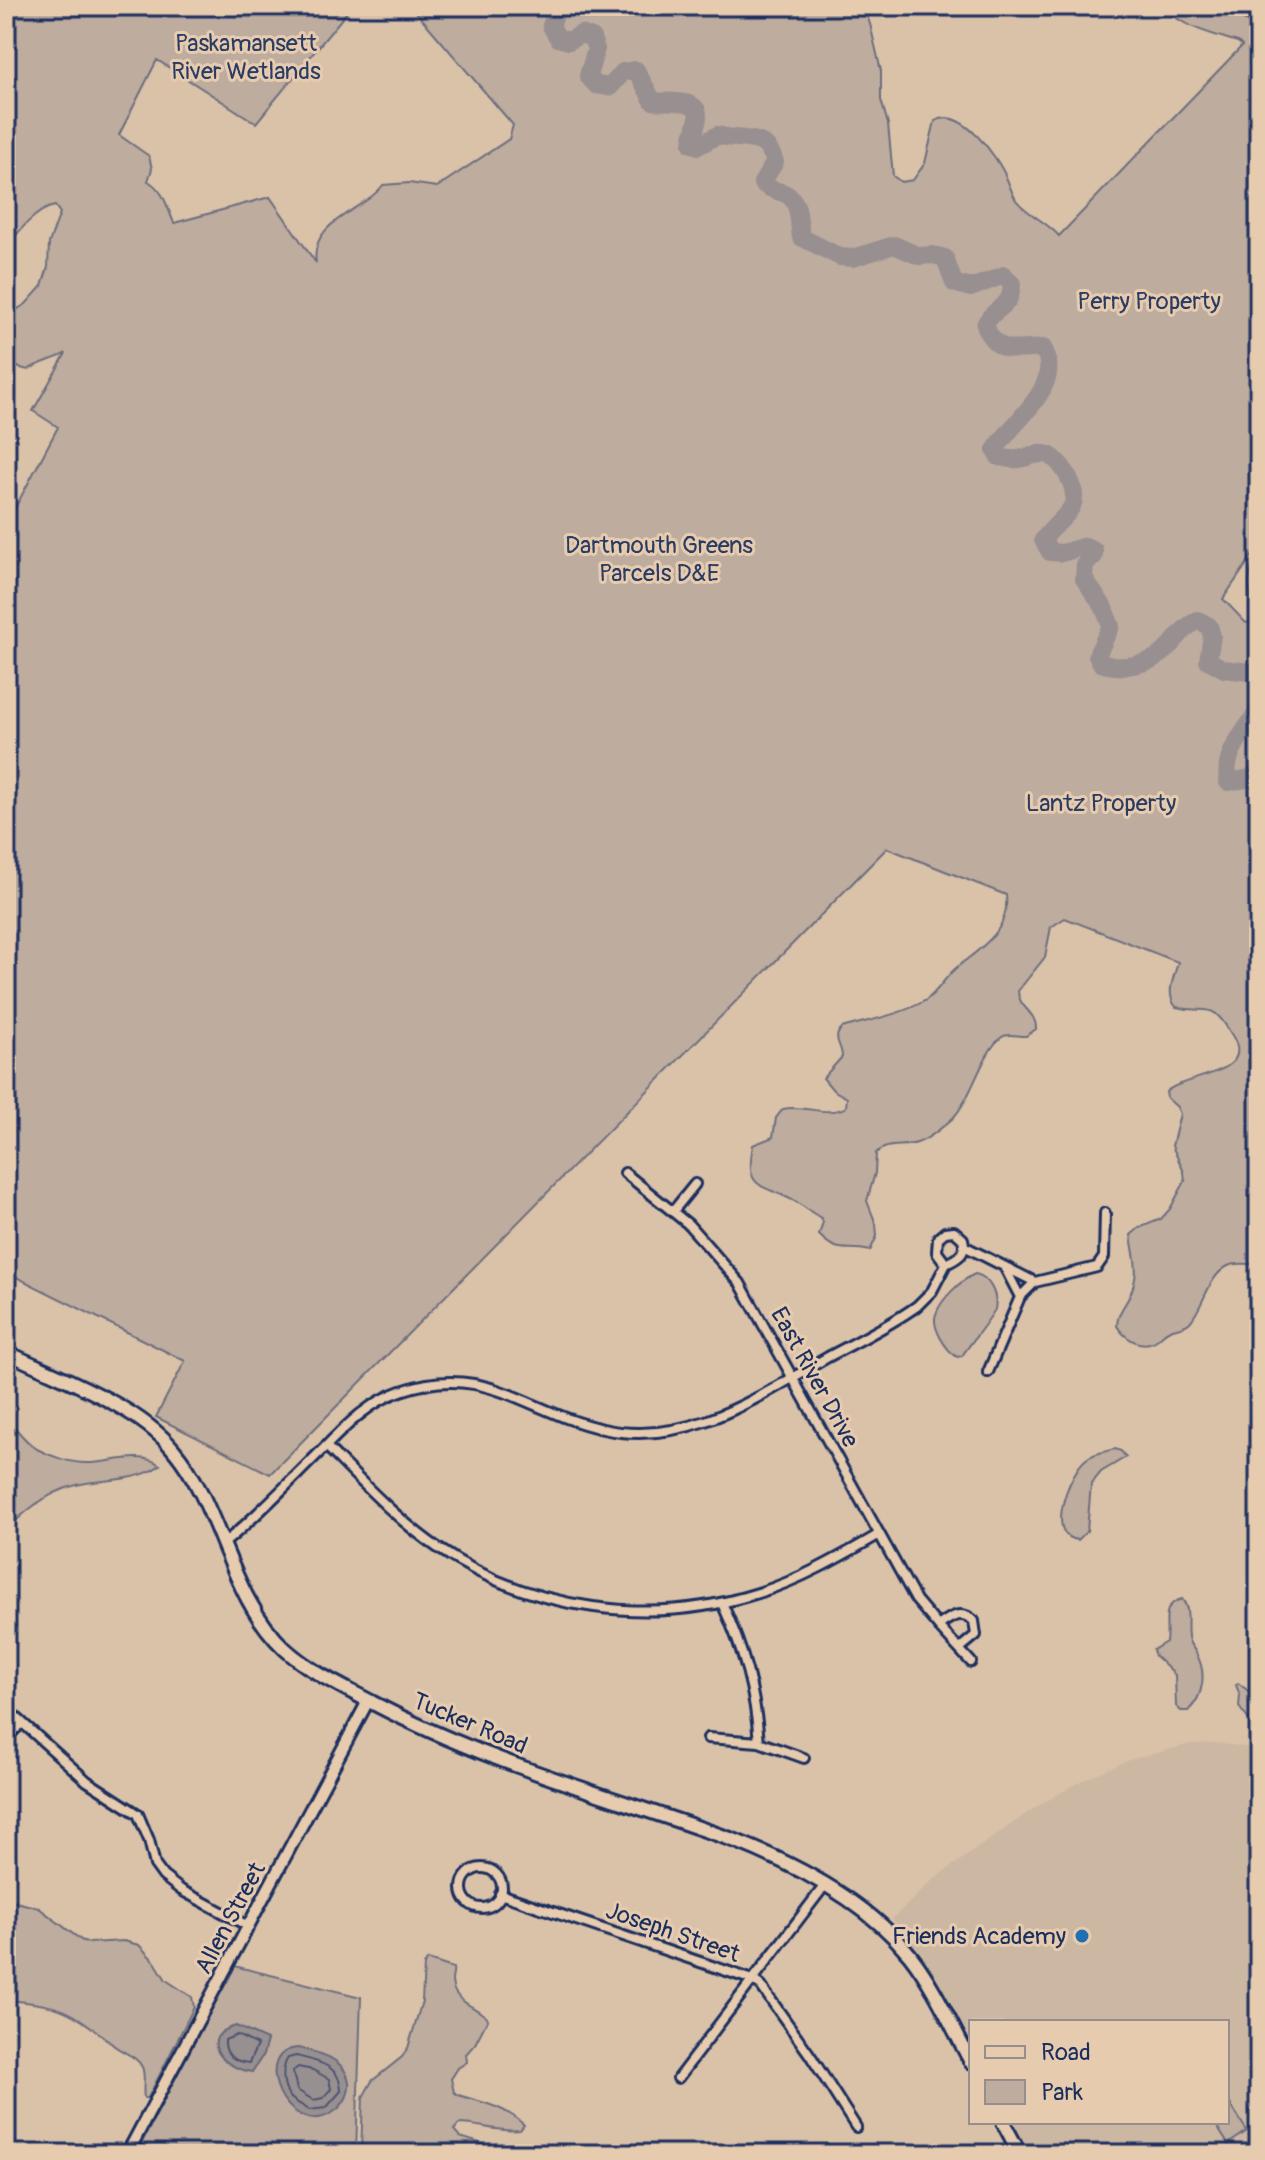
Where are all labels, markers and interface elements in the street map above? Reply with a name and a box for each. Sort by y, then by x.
park label: Paskamansett River Wetlands [171,29,321,86]
park label: Perry Property [1077,287,1221,316]
park label: Dartmouth Greens Parcels D&E [565,531,753,588]
park label: Lantz Property [1026,789,1176,818]
street label: East River Drive [764,1302,865,1453]
street label: Tucker Road [408,1686,532,1761]
street label: Allen Street [189,1857,272,1979]
street label: Joseph Street [602,1896,744,1969]
place label: Friends Academy [892,1922,1066,1951]
marker: Friends Academy [1073,1927,1091,1945]
legend [969,2020,1229,2124]
text: Road [1041,2038,1091,2067]
text: Park [1041,2078,1083,2107]

